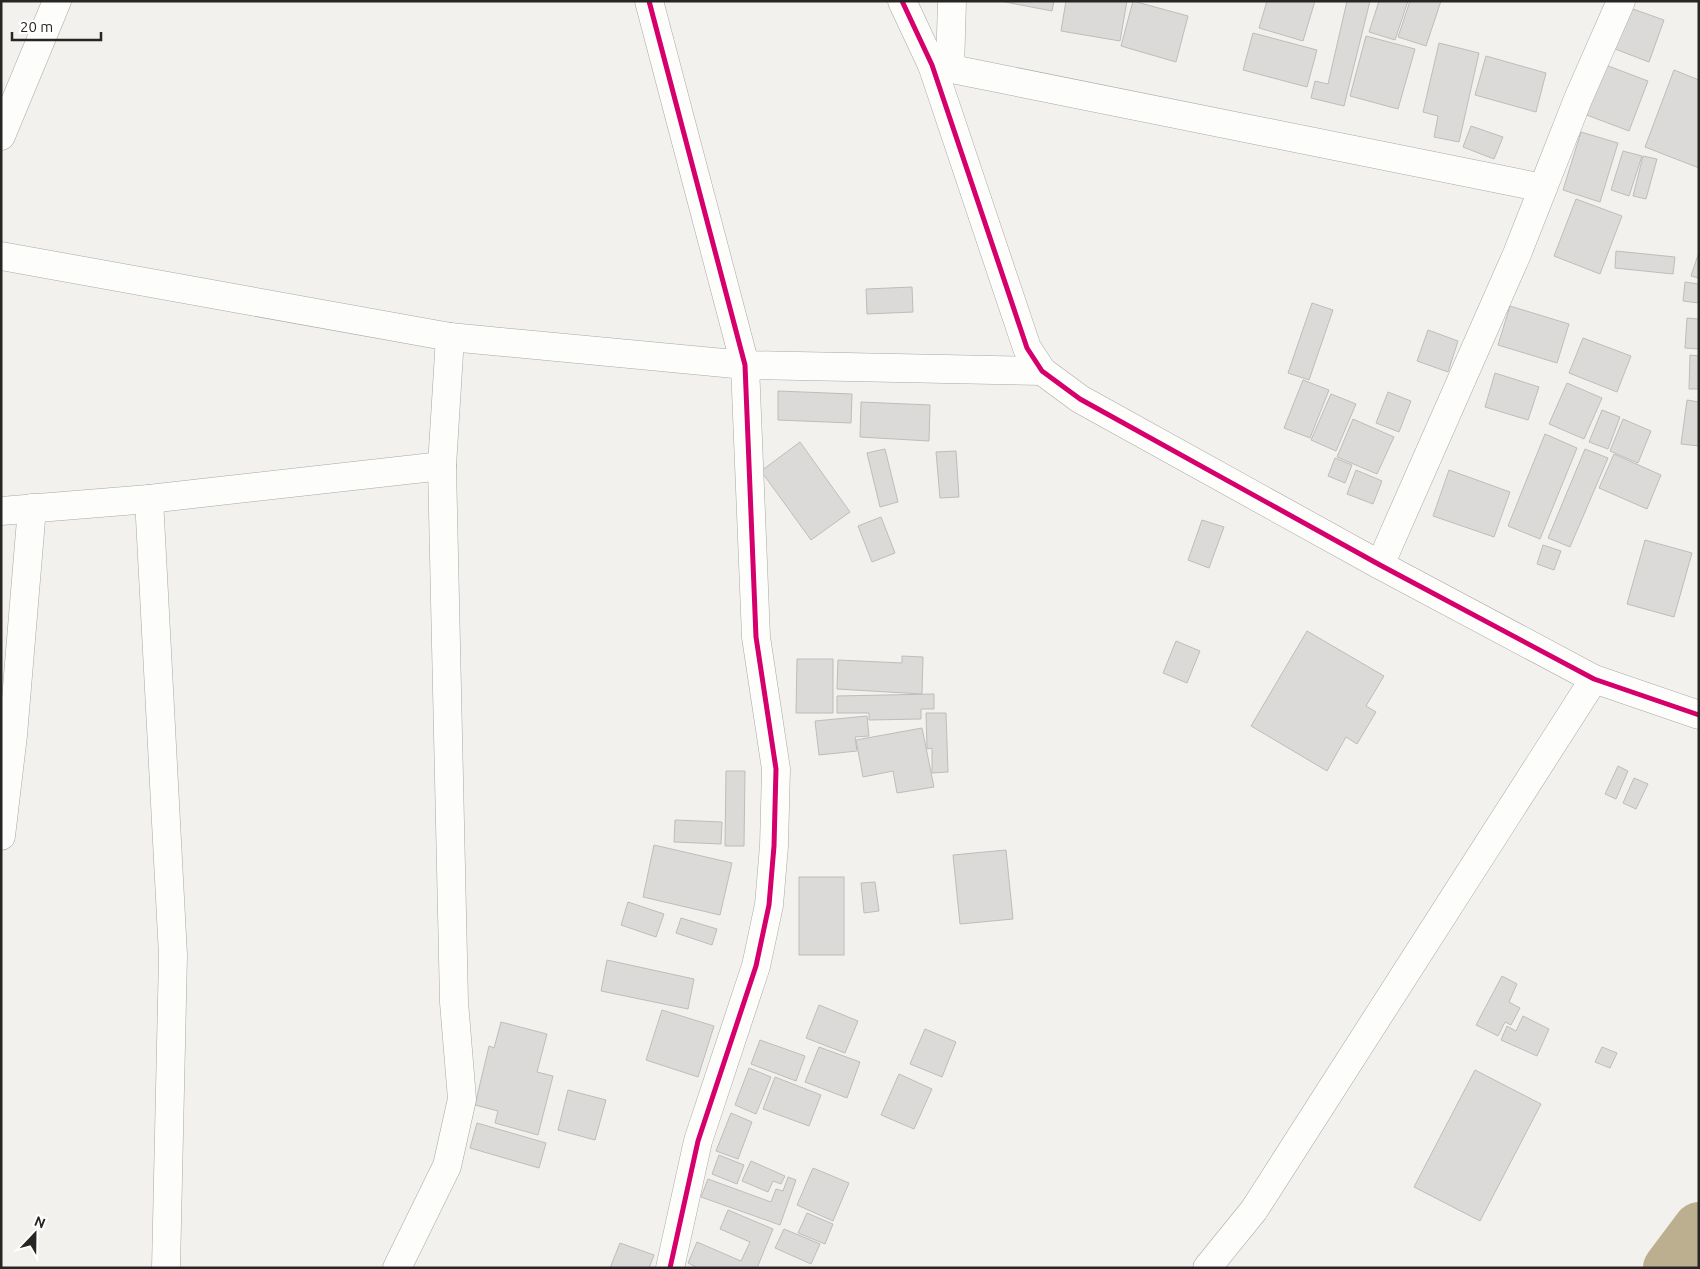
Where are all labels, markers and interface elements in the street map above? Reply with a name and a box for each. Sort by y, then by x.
scale bar [12,10,101,42]
text: 20 m [20,18,53,35]
north arrow [10,1209,60,1259]
text: N [32,1213,48,1231]

